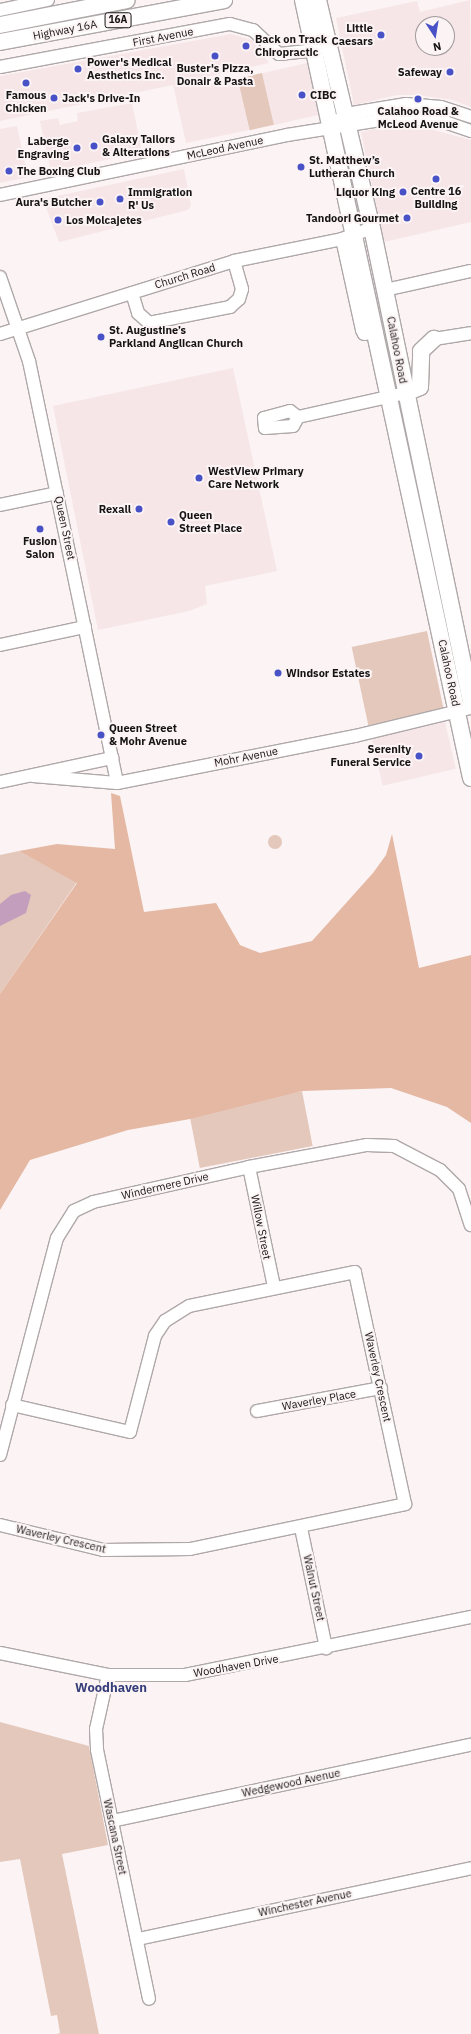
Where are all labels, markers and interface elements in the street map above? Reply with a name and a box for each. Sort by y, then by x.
road number: 16A [104,12,132,28]
north arrow [415,16,455,56]
street label: Highway 16A [32,17,98,43]
place label: Little Caesars [332,22,373,48]
street label: First Avenue [132,25,194,49]
marker: Little Caesars [376,30,386,40]
place label: Back on Track Chiropractic [255,33,327,59]
text: N [432,39,443,54]
marker: Back on Track Chiropractic [240,40,252,52]
marker: Buster's Pizza, Donair & Pasta [210,51,220,61]
place label: Power's Medical Aesthetics Inc. [87,56,172,82]
place label: Buster's Pizza, Donair & Pasta [176,62,254,88]
marker: Power's Medical Aesthetics Inc. [72,63,84,75]
place label: Safeway [398,65,442,79]
marker: Safeway [445,67,455,77]
marker: Famous Chicken [21,78,31,88]
place label: CIBC [310,88,336,102]
place label: Famous Chicken [5,89,47,115]
marker: CIBC [297,90,307,100]
place label: Jack's Drive-In [62,91,140,105]
marker: Jack's Drive-In [49,93,59,103]
marker: Calahoo Road & McLeod Avenue [413,94,423,104]
place label: Calahoo Road & McLeod Avenue [377,105,459,131]
place label: Galaxy Tailors & Alterations [102,133,175,159]
street label: McLeod Avenue [186,133,264,163]
place label: Laberge Engraving [18,135,69,161]
marker: Galaxy Tailors & Alterations [89,141,99,151]
marker: Laberge Engraving [72,143,82,153]
place label: St. Matthew’s Lutheran Church [309,154,395,180]
marker: St. Matthew’s Lutheran Church [296,162,306,172]
place label: The Boxing Club [17,164,100,178]
marker: The Boxing Club [4,166,14,176]
marker: Centre 16 Building [431,174,441,184]
place label: Liquor King [336,185,395,199]
place label: Centre 16 Building [411,185,461,211]
place label: Immigration R' Us [128,186,192,212]
marker: Liquor King [398,187,408,197]
marker: Immigration R' Us [115,194,125,204]
place label: Aura's Butcher [16,195,92,209]
marker: Aura's Butcher [95,197,105,207]
place label: Tandoori Gourmet [306,211,399,225]
place label: Los Molcajetes [66,213,142,227]
marker: Tandoori Gourmet [402,213,412,223]
marker: Los Molcajetes [53,215,63,225]
street label: Church Road [153,260,217,292]
street label: Calahoo Road [384,315,410,385]
place label: St. Augustine’s Parkland Anglican Church [109,324,243,350]
marker: St. Augustine’s Parkland Anglican Church [96,332,106,342]
place label: WestView Primary Care Network [208,465,304,491]
marker: WestView Primary Care Network [193,472,205,484]
street label: Queen Street [52,495,78,561]
place label: Rexall [99,502,131,516]
marker: Rexall [134,504,144,514]
place label: Queen Street Place [179,509,242,535]
marker: Queen Street Place [166,517,176,527]
marker: Fusion Salon [35,524,45,534]
place label: Fusion Salon [23,535,57,561]
street label: Calahoo Road [435,638,463,708]
place label: Windsor Estates [286,666,370,680]
marker: Windsor Estates [273,668,283,678]
place label: Queen Street & Mohr Avenue [109,722,187,748]
marker: Queen Street & Mohr Avenue [96,730,106,740]
place label: Serenity Funeral Service [331,743,411,769]
street label: Mohr Avenue [213,744,279,770]
marker: Serenity Funeral Service [414,751,424,761]
street label: Windermere Drive [120,1170,210,1202]
street label: Willow Street [248,1193,274,1261]
street label: Waverley Crescent [362,1331,394,1423]
street label: Waverley Place [281,1387,357,1413]
street label: Waverley Crescent [15,1522,107,1556]
street label: Walnut Street [301,1554,327,1622]
street label: Woodhaven Drive [192,1652,280,1680]
district label: Woodhaven [75,1680,147,1696]
street label: Wedgewood Avenue [241,1766,341,1800]
street label: Wascana Street [101,1798,129,1876]
street label: Winchester Avenue [257,1887,353,1919]

